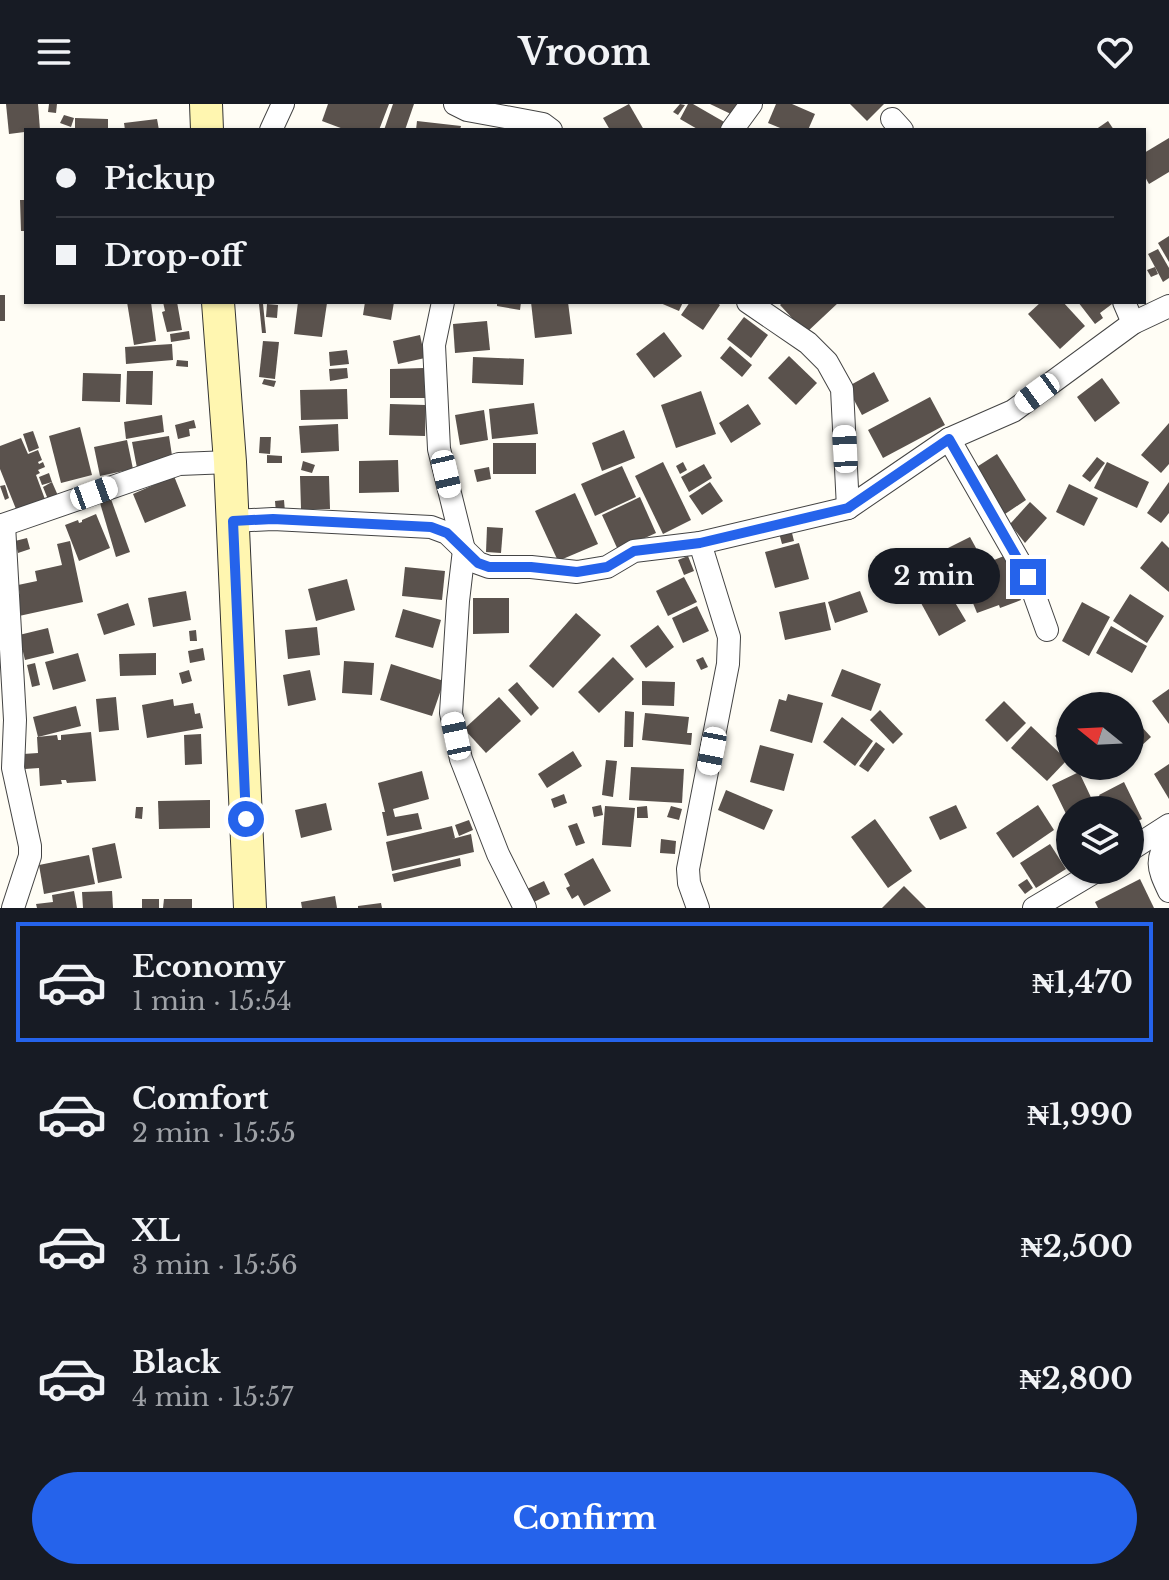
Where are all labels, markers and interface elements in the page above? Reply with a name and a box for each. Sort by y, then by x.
icon: menu [32,30,76,74]
text: Vroom [519,30,650,75]
icon: heart [1093,30,1137,74]
text: Pickup [104,160,215,197]
text: Drop-off [104,237,244,274]
car [1011,369,1063,417]
car [832,424,858,474]
car [429,448,463,500]
car [67,474,121,512]
callout: 2 min [868,549,1000,605]
route end [1010,559,1046,595]
text: 2 min [894,560,974,592]
north arrow [1056,692,1144,780]
map controls [1056,692,1144,884]
car [439,710,473,762]
car [696,725,728,777]
button: layers [1056,796,1144,884]
route start [228,801,264,837]
icon: car [36,946,108,1018]
text: Economy [132,948,285,985]
text: ₦1,470 [1032,964,1133,1001]
text: 1 min · 15:54 [132,985,292,1017]
icon: car [36,1078,108,1150]
text: Comfort [132,1080,269,1117]
text: ₦1,990 [1027,1096,1133,1133]
text: 2 min · 15:55 [132,1117,296,1149]
icon: car [36,1210,108,1282]
text: XL [132,1212,180,1249]
text: ₦2,500 [1021,1228,1133,1265]
text: 3 min · 15:56 [132,1249,298,1281]
icon: car [36,1342,108,1414]
text: Black [132,1344,220,1381]
text: ₦2,800 [1020,1360,1133,1397]
text: 4 min · 15:57 [132,1381,293,1413]
button: Confirm [32,1472,1137,1564]

